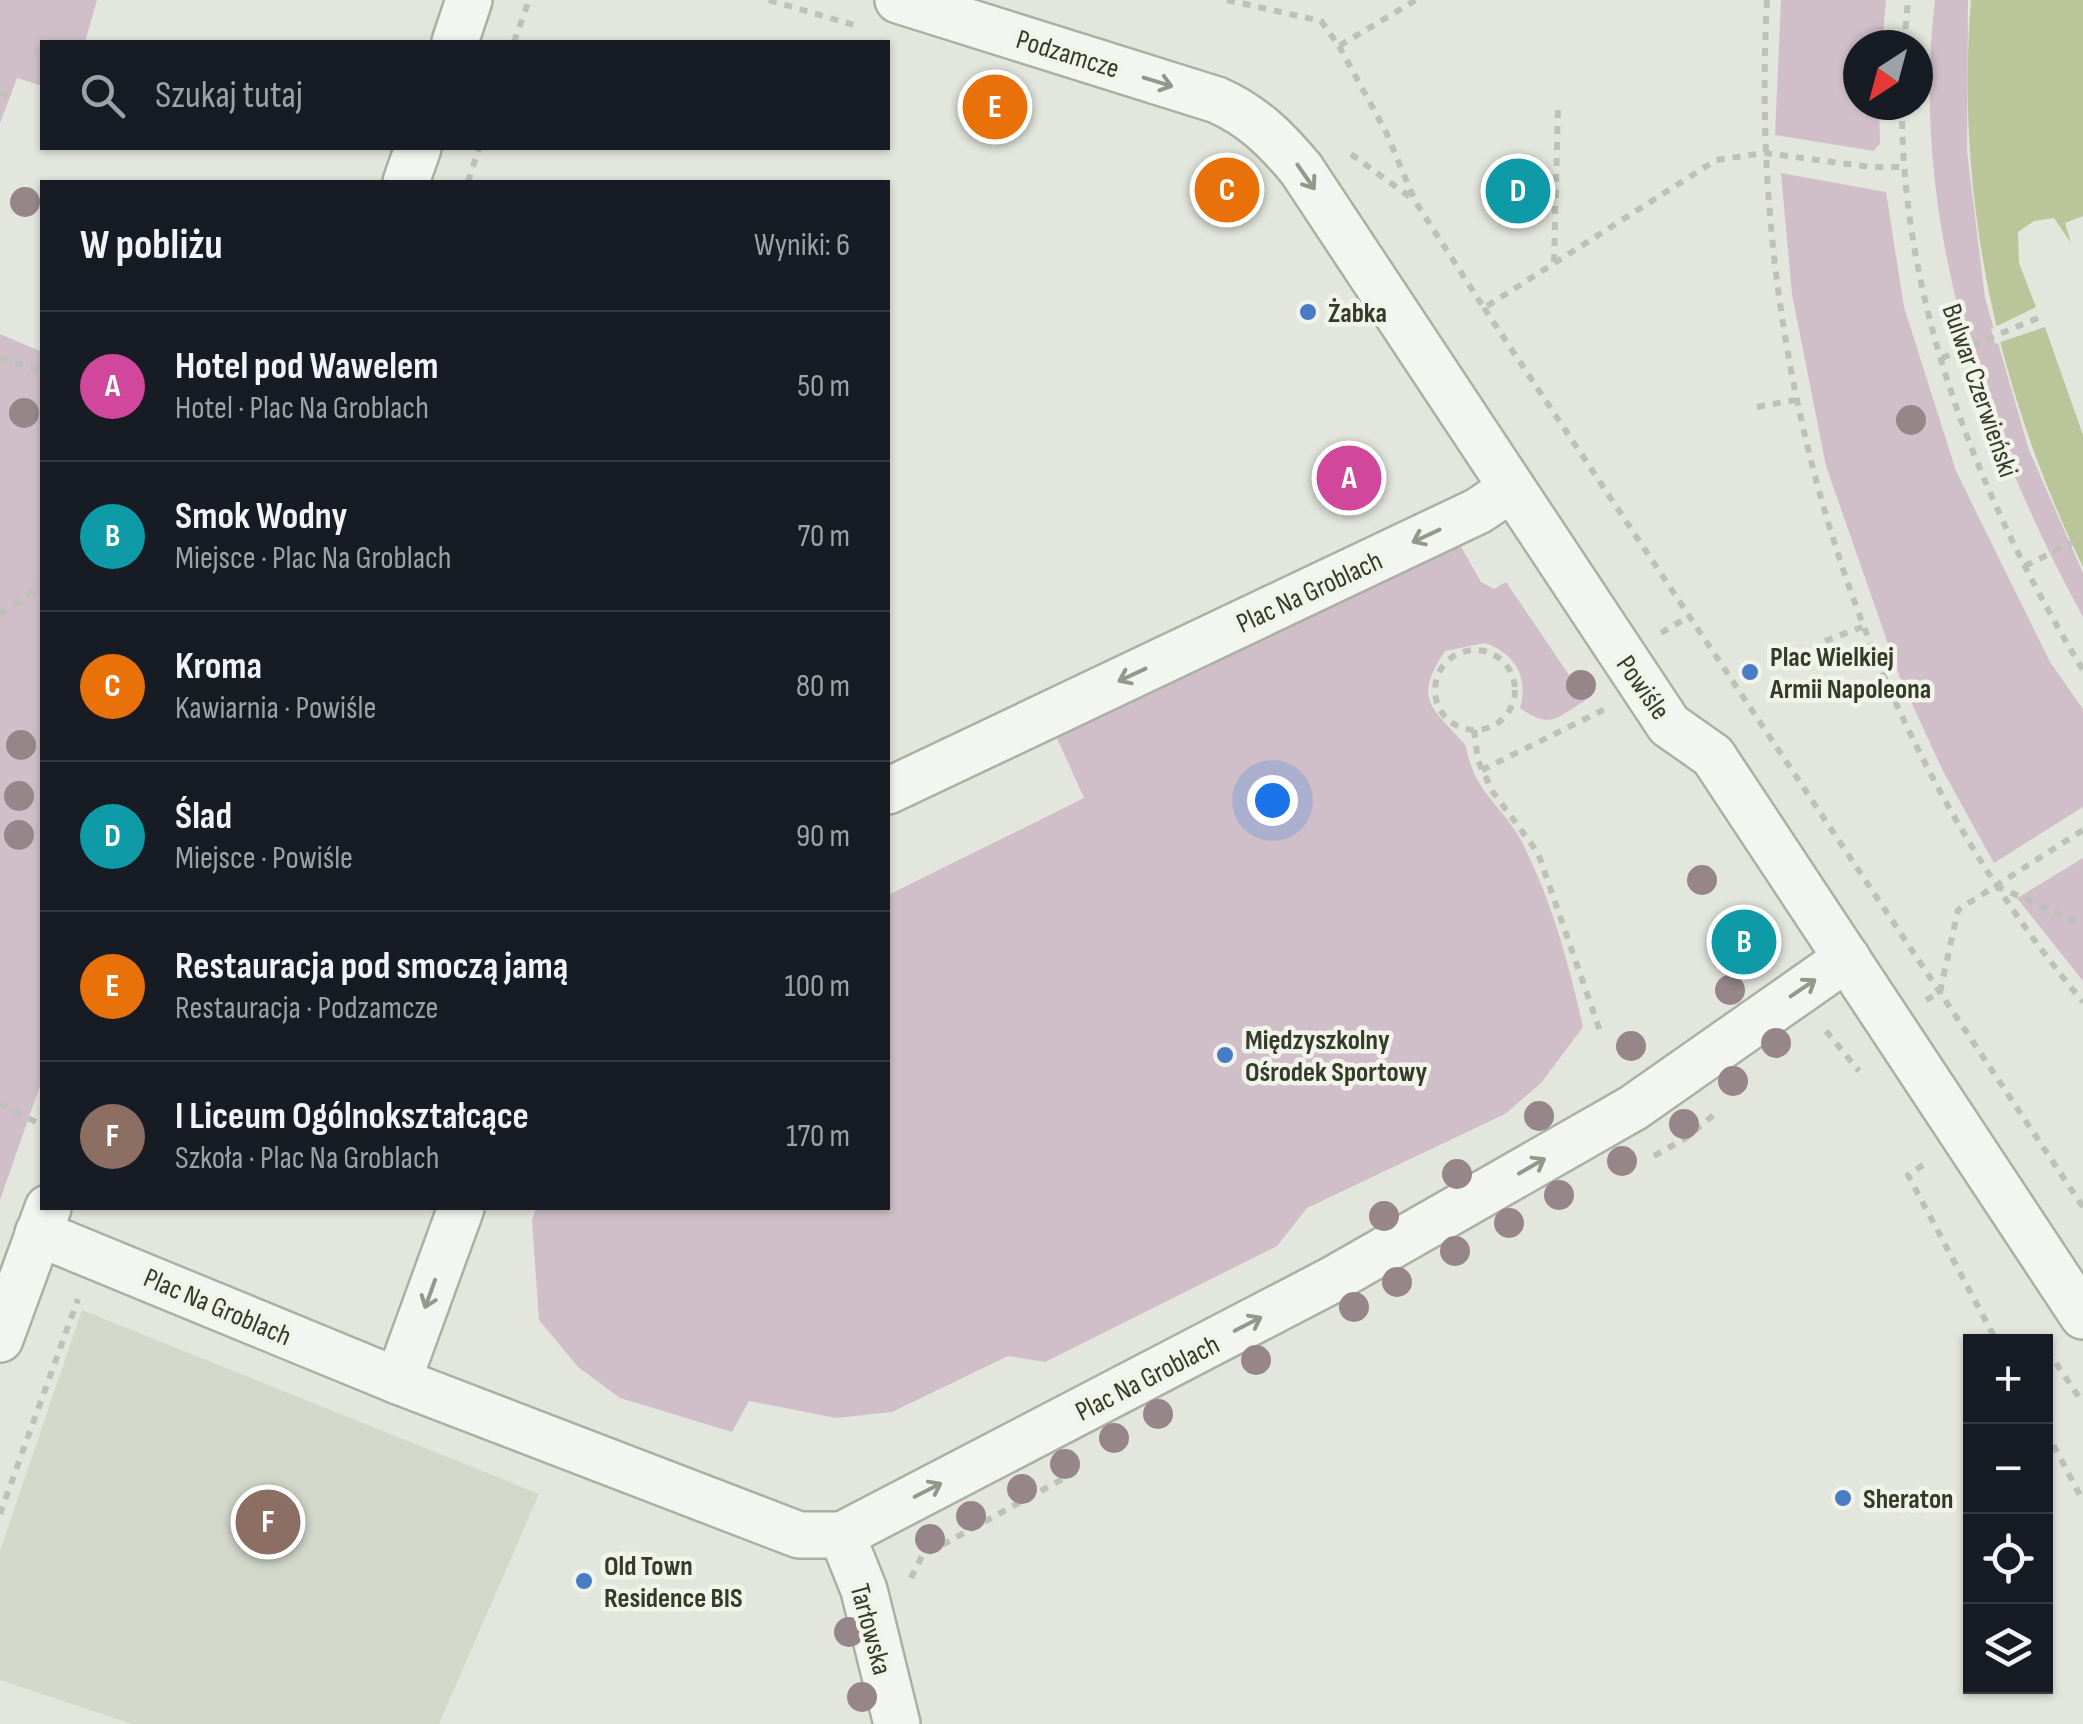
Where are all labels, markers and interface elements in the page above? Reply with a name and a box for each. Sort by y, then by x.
street label: Podzamcze [1012,23,1123,86]
north arrow [1843,30,1933,120]
search box [40,40,890,150]
icon: search [75,68,130,123]
pin: E [962,70,1028,144]
text: Szukaj tutaj [155,73,303,118]
one-way arrow [1142,74,1174,92]
pin: C [1194,152,1260,228]
pin: D [1486,154,1550,228]
one-way arrow [1295,163,1316,191]
text: W pobliżu [80,220,223,271]
text: Wyniki: 6 [754,226,850,265]
place label: Żabka [1328,297,1387,330]
street label: Bulwar Czerwieński [1935,300,2025,481]
marker: Żabka [1297,301,1319,323]
text: Hotel pod Wawelem [175,344,438,389]
text: A [105,367,120,406]
text: 50 m [797,367,850,406]
text: Hotel · Plac Na Groblach [175,389,429,428]
pin: A [1316,440,1382,516]
text: Smok Wodny [175,494,347,539]
text: B [105,517,120,556]
text: 70 m [797,517,850,556]
one-way arrow [1411,528,1441,547]
text: Miejsce · Plac Na Groblach [175,539,452,578]
street label: Plac Na Groblach [1232,544,1388,640]
place label: Plac Wielkiej Armii Napoleona [1769,641,1931,706]
text: Kroma [175,644,262,689]
street label: Powiśle [1609,649,1677,726]
marker: Plac Wielkiej Armii Napoleona [1739,661,1761,683]
text: C [104,667,121,706]
text: 80 m [796,667,850,706]
one-way arrow [1118,667,1148,686]
text: Kawiarnia · Powiśle [175,689,376,728]
your location [1247,775,1298,826]
text: Ślad [175,794,232,839]
text: D [104,817,121,856]
text: 90 m [796,817,850,856]
text: Miejsce · Powiśle [175,839,353,878]
pin: B [1712,904,1776,980]
text: Restauracja pod smoczą jamą [175,944,568,989]
text: E [106,967,119,1006]
text: 100 m [785,967,850,1006]
one-way arrow [1788,978,1816,999]
text: Restauracja · Podzamcze [175,989,438,1028]
place label: Międzyszkolny Ośrodek Sportowy [1245,1024,1428,1089]
marker: Międzyszkolny Ośrodek Sportowy [1214,1044,1236,1066]
text: I Liceum Ogólnokształcące [175,1094,529,1139]
text: F [106,1117,119,1156]
text: 170 m [786,1117,850,1156]
text: Szkoła · Plac Na Groblach [175,1139,439,1178]
one-way arrow [1517,1156,1546,1176]
street label: Plac Na Groblach [139,1262,296,1353]
one-way arrow [420,1278,438,1309]
one-way arrow [1232,1314,1262,1333]
street label: Plac Na Groblach [1070,1328,1225,1429]
map controls [1963,1334,2053,1694]
button: + [1963,1334,2053,1424]
button: − [1963,1424,2053,1514]
one-way arrow [913,1480,943,1499]
place label: Sheraton [1863,1483,1954,1516]
pin: F [236,1484,300,1560]
marker: Sheraton [1832,1487,1854,1509]
button: locate [1963,1514,2053,1604]
place label: Old Town Residence BIS [604,1550,743,1615]
marker: Old Town Residence BIS [573,1570,595,1592]
street label: Tarłowska [843,1580,899,1679]
button: layers [1963,1604,2053,1694]

